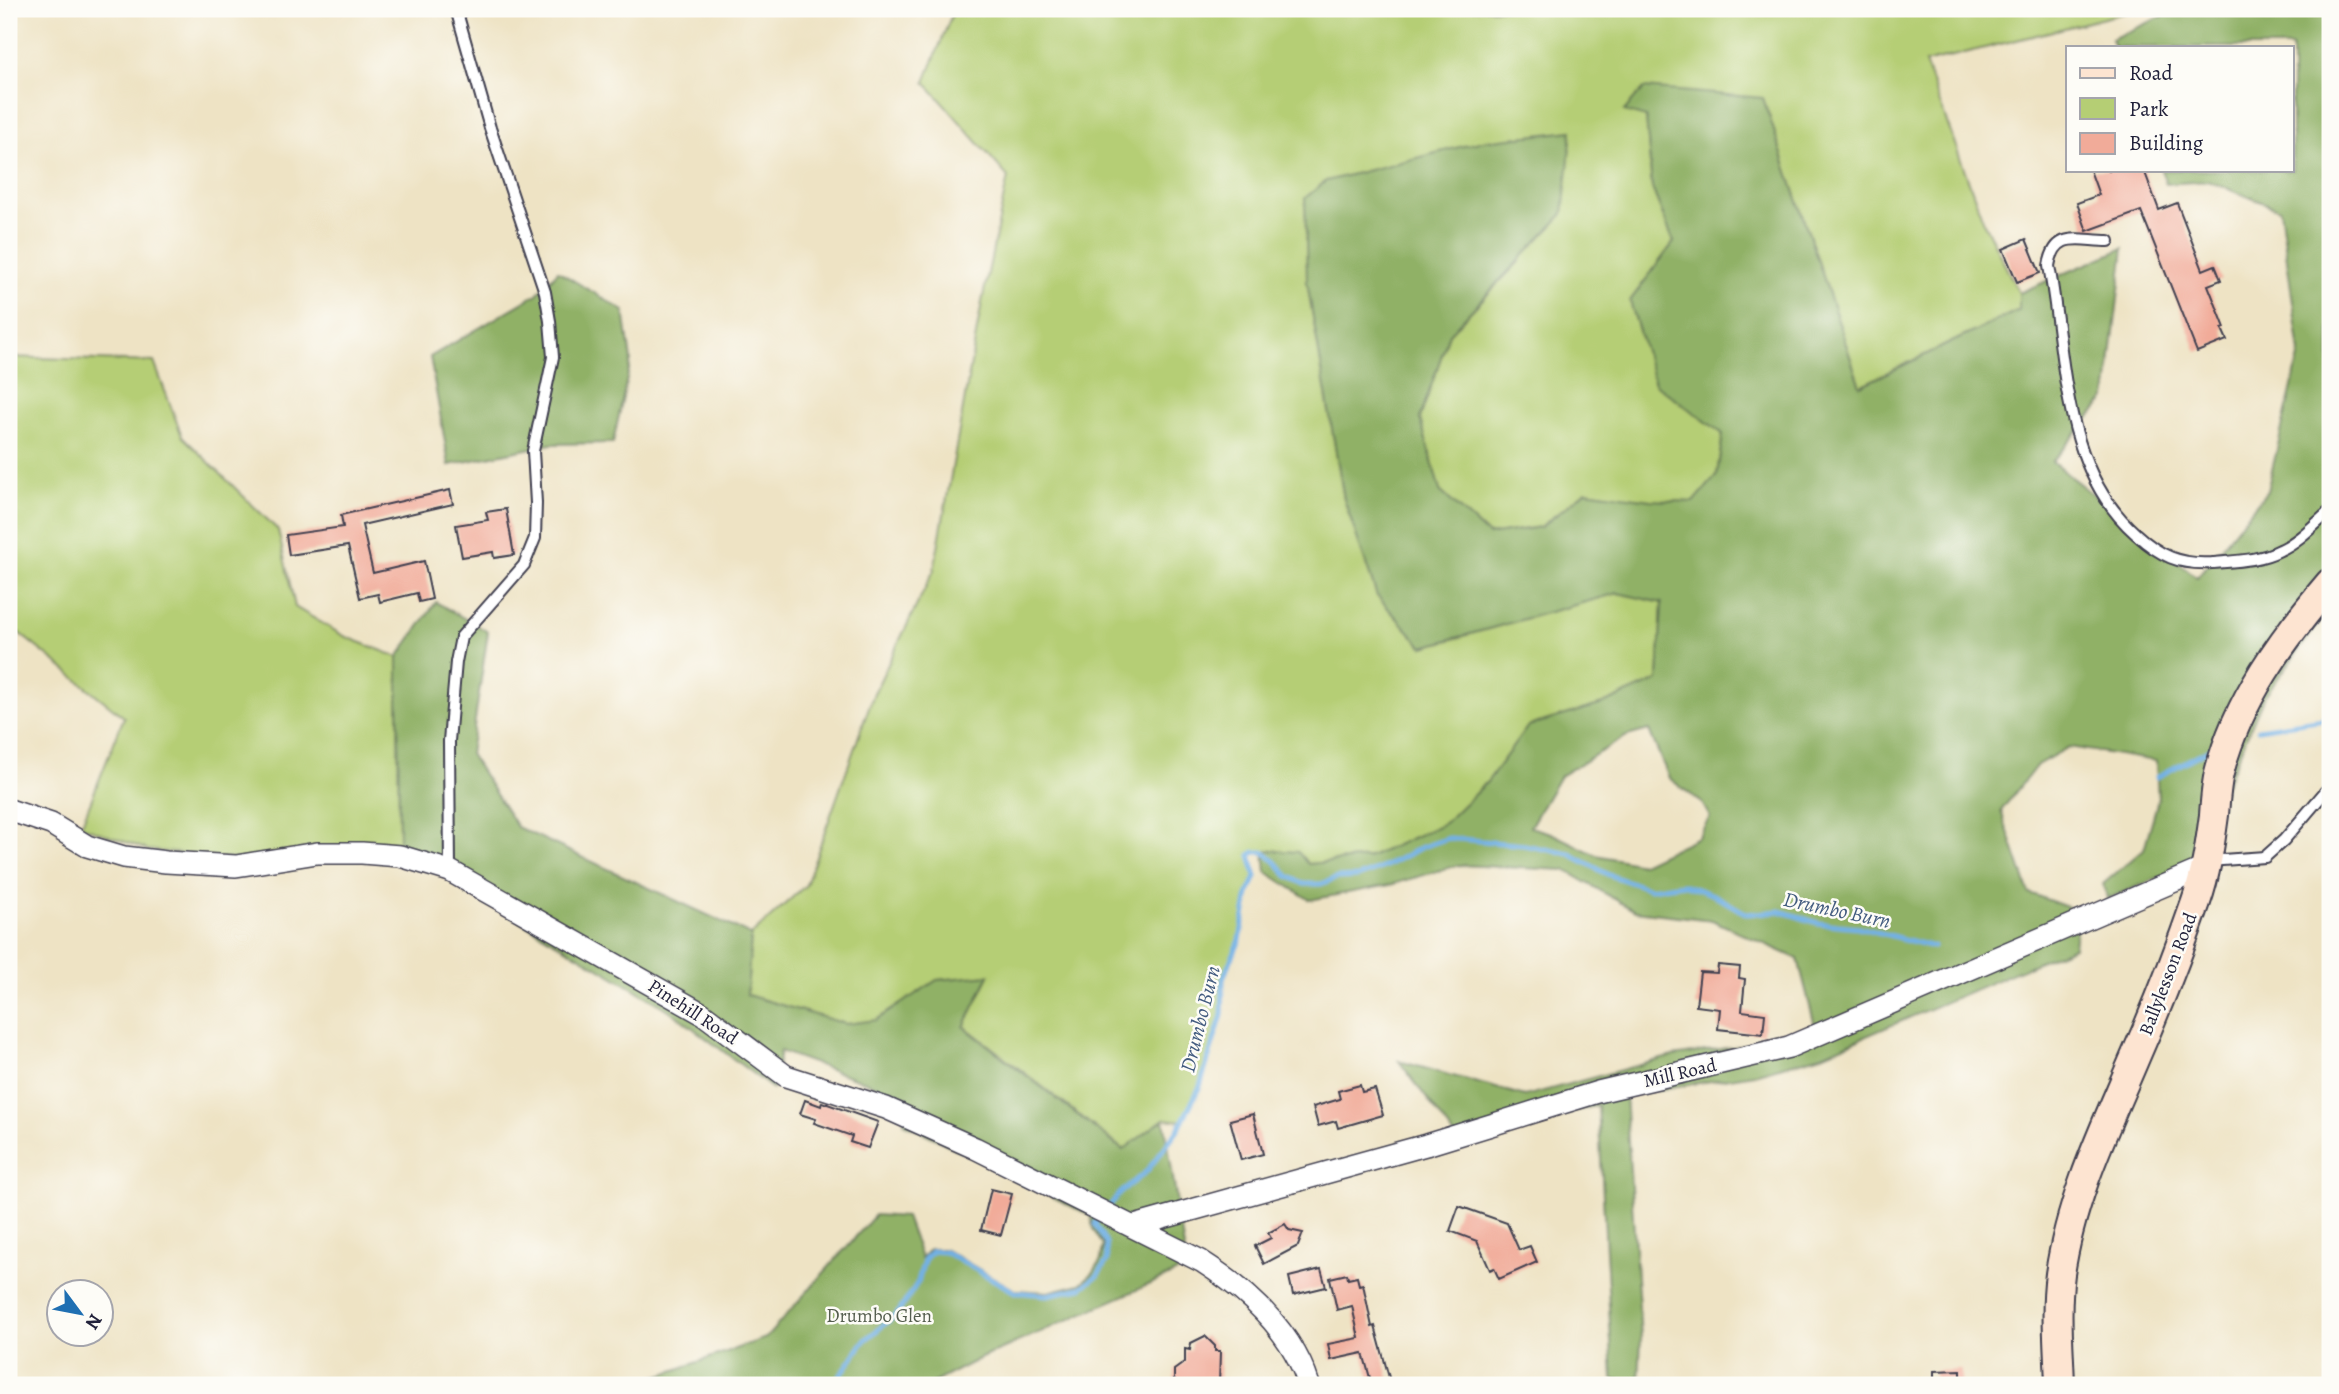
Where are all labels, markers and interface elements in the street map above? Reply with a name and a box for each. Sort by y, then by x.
legend [2066,46,2294,172]
text: Road [2129,59,2173,87]
text: Park [2129,95,2169,123]
text: Building [2129,129,2204,157]
water label: Drumbo Burn [1781,885,1893,935]
street label: Ballylesson Road [2133,908,2204,1039]
water label: Drumbo Burn [1173,963,1227,1075]
street label: Pinehill Road [643,973,744,1051]
street label: Mill Road [1641,1052,1720,1094]
north arrow [46,1278,116,1348]
park label: Drumbo Glen [826,1303,932,1329]
text: N [79,1309,108,1334]

